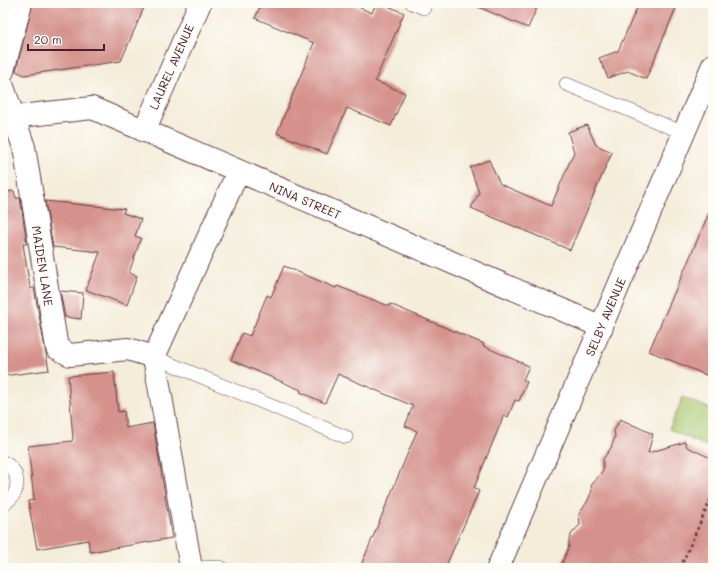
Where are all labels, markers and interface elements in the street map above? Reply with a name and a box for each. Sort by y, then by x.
street label: LAUREL AVENUE [145,21,197,112]
scale bar [28,26,104,52]
text: 20 m [34,31,62,47]
street label: NINA STREET [267,178,344,223]
street label: MAIDEN LANE [29,224,57,307]
street label: SELBY AVENUE [581,275,629,358]

